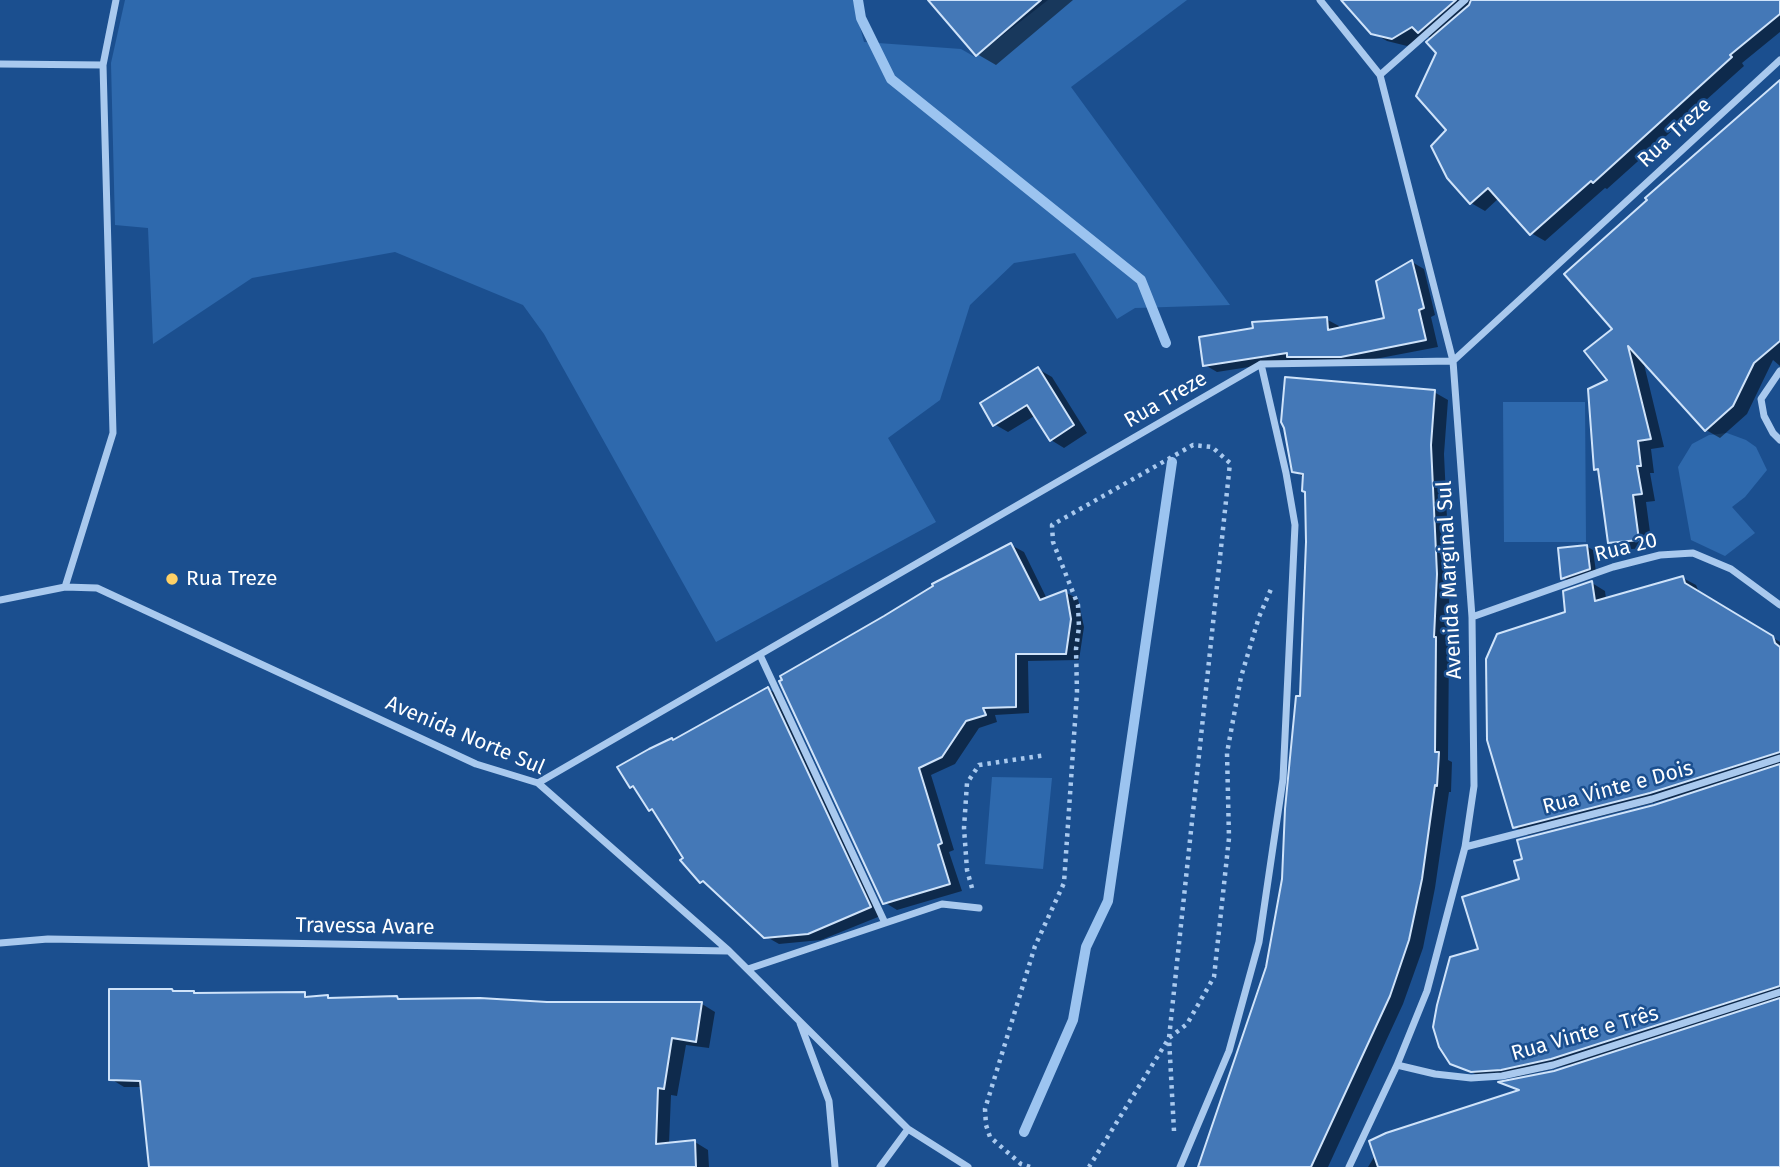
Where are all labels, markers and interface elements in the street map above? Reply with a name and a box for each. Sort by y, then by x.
street label: Rua Treze [1633,93,1717,173]
street label: Rua Treze [1120,366,1212,434]
street label: Avenida Marginal Sul [1432,480,1468,680]
street label: Rua 20 [1592,528,1660,568]
place label: Rua Treze [186,566,277,592]
marker: Rua Treze [164,571,180,587]
street label: Avenida Norte Sul [382,691,548,781]
street label: Rua Vinte e Dois [1540,756,1696,820]
street label: Travessa Avare [295,913,435,941]
street label: Rua Vinte e Três [1508,1001,1662,1067]

